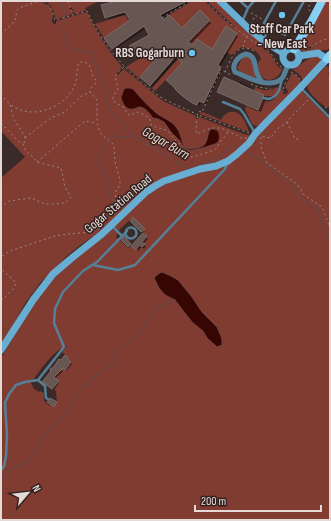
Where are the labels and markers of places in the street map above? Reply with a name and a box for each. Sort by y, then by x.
marker: Staff Car Park - New East [277,10,287,20]
place label: Staff Car Park - New East [250,21,315,52]
place label: RBS Gogarburn [115,45,184,61]
marker: RBS Gogarburn [187,48,197,58]

